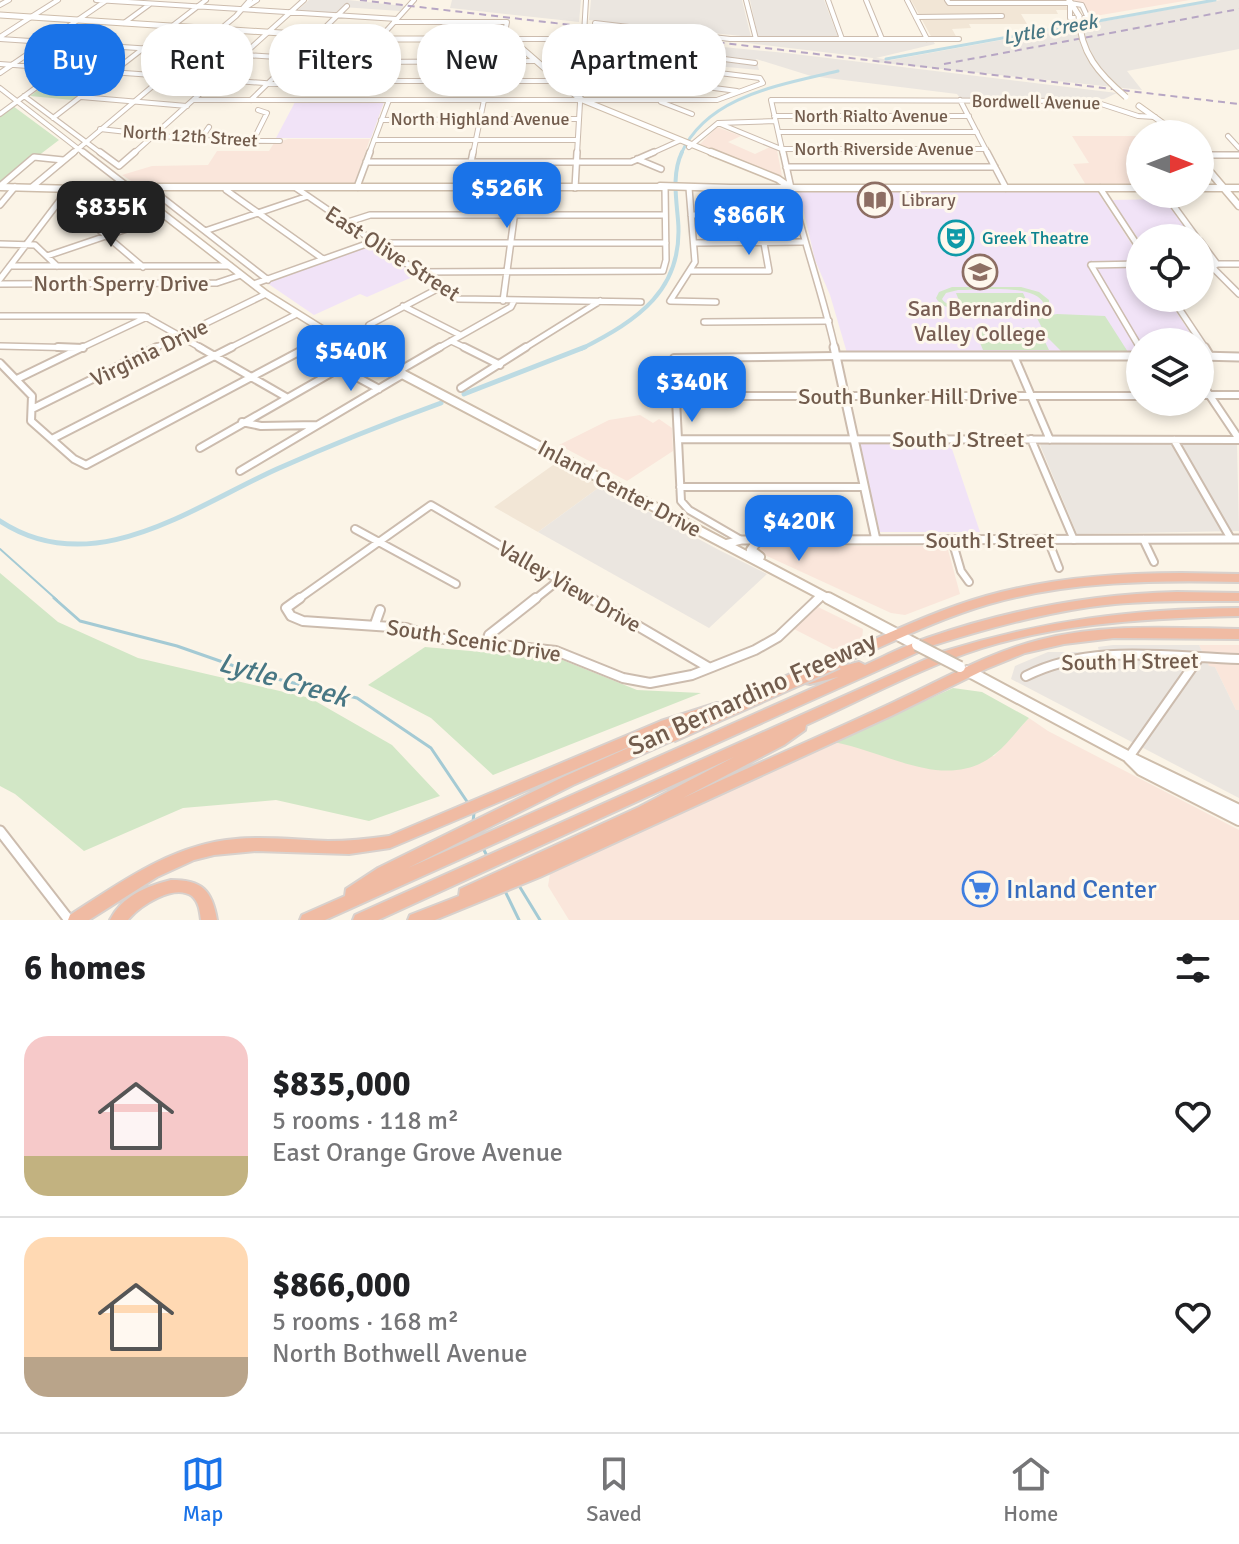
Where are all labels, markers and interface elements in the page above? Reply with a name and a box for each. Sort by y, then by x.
water label: Lytle Creek [1001,9,1101,50]
chip: Buy [24,24,125,96]
chip: Rent [141,24,253,96]
chip: Filters [269,24,401,96]
chip: New [417,24,526,96]
chip: Apartment [542,24,726,96]
street label: Bordwell Avenue [971,90,1101,114]
street label: North Rialto Avenue [794,105,948,127]
street label: North Highland Avenue [390,108,570,130]
street label: North 12th Street [122,120,258,152]
north arrow [1126,120,1214,208]
map controls [1126,120,1214,416]
street label: North Riverside Avenue [794,138,974,160]
pin: $526K [451,162,563,230]
text: $526K [471,172,543,204]
pin: $835K [55,181,167,249]
library icon: Library [856,181,894,219]
pin: $866K [693,189,805,257]
place label: Library [901,189,956,211]
text: $835K [75,191,147,223]
text: $866K [713,199,785,231]
street label: East Olive Street [320,200,465,307]
theatre icon: Greek Theatre [937,219,975,257]
button: locate [1126,224,1214,312]
place label: Greek Theatre [982,227,1089,249]
school or university icon: San Bernardino Valley College [961,253,999,291]
street label: North Sperry Drive [33,270,209,297]
place label: San Bernardino Valley College [908,295,1052,347]
street label: Virginia Drive [86,312,212,392]
pin: $540K [295,325,407,393]
button: layers [1126,328,1214,416]
text: $540K [315,335,387,367]
pin: $340K [636,356,748,424]
text: $340K [656,366,728,398]
street label: South Bunker Hill Drive [798,383,1018,410]
street label: South J Street [892,426,1024,453]
street label: Inland Center Drive [533,434,706,543]
pin: $420K [743,495,855,563]
text: $420K [763,505,835,537]
street label: South I Street [926,527,1055,554]
street label: Valley View Drive [493,535,646,638]
street label: South Scenic Drive [385,613,563,668]
street label: San Bernardino Freeway [623,625,881,763]
water label: Lytle Creek [215,645,355,716]
street label: South H Street [1061,647,1199,676]
supermarket icon: Inland Center [961,870,999,908]
place label: Inland Center [1006,874,1157,906]
icon: filters [1171,946,1215,990]
text: 6 homes [24,947,145,989]
text: $835,000 [272,1063,411,1105]
icon: home [88,1068,184,1164]
icon: heart [1171,1094,1215,1138]
text: 5 rooms · 118 m² [272,1105,459,1137]
text: East Orange Grove Avenue [272,1137,563,1169]
text: $866,000 [272,1264,411,1306]
icon: home [88,1269,184,1365]
icon: heart [1171,1295,1215,1339]
text: 5 rooms · 168 m² [272,1306,459,1338]
text: North Bothwell Avenue [272,1338,528,1370]
tab: Map [181,1452,225,1527]
tab: Saved [586,1452,642,1527]
tab: Home [1003,1452,1058,1527]

